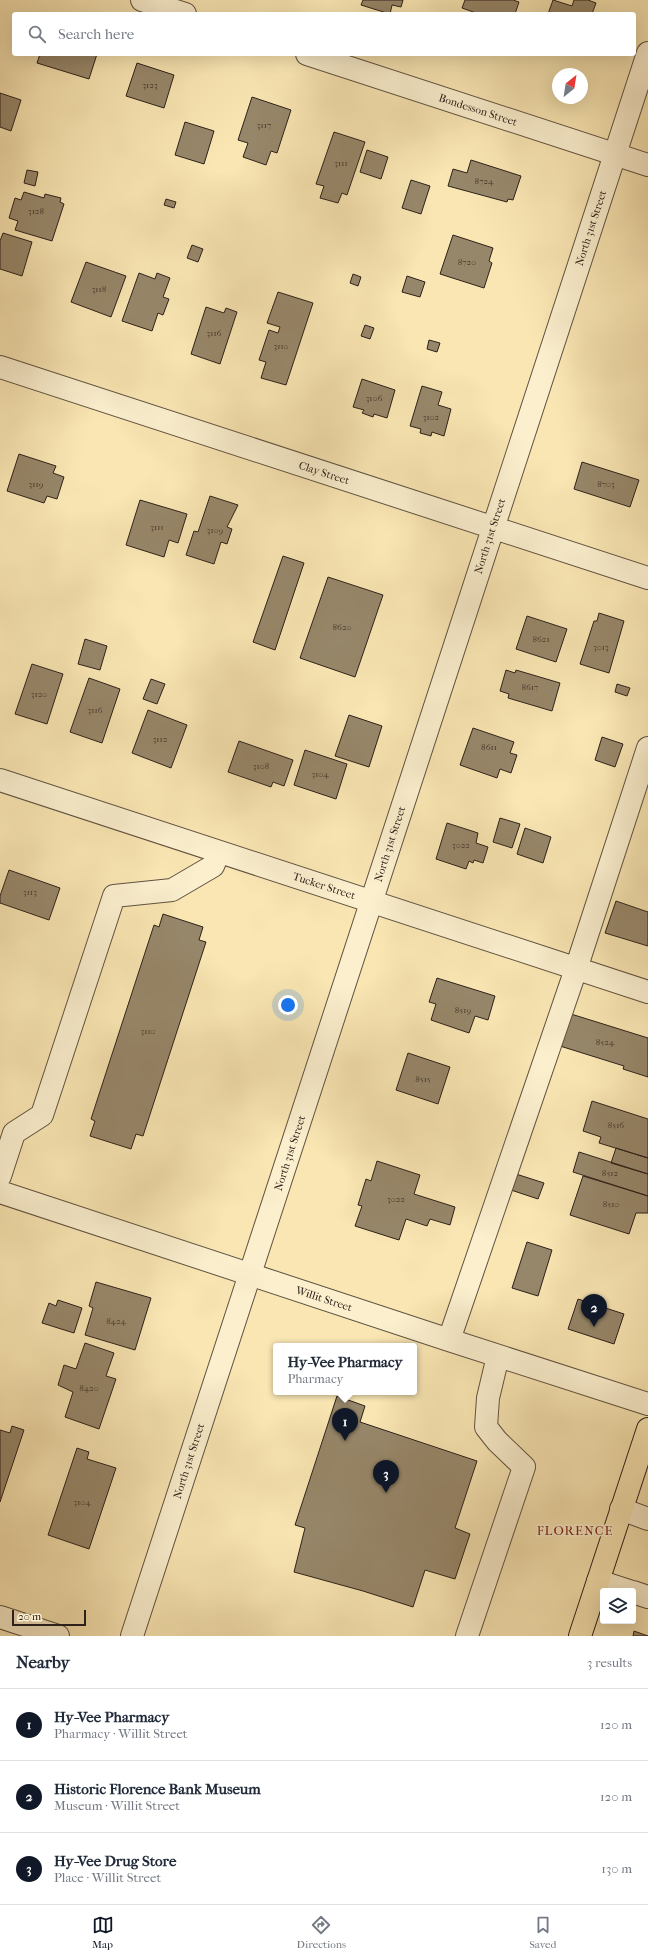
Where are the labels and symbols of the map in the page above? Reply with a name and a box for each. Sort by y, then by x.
north arrow [552,68,588,104]
house number: 3123 [142,80,158,90]
street label: Bondesson Street [437,91,519,129]
house number: 3117 [257,120,272,130]
house number: 3111 [334,158,348,168]
house number: 8724 [475,176,494,186]
street label: North 31st Street [573,189,609,267]
house number: 3128 [28,206,45,216]
house number: 8720 [458,257,476,267]
house number: 3118 [92,284,107,294]
house number: 3116 [207,328,222,338]
house number: 3110 [273,341,289,351]
house number: 3106 [366,393,382,403]
house number: 3102 [423,412,440,422]
street label: Clay Street [297,459,351,487]
house number: 3119 [29,479,44,489]
house number: 8703 [597,479,615,489]
street label: North 31st Street [472,497,508,575]
house number: 3111 [150,522,164,532]
house number: 3109 [207,525,224,535]
house number: 8620 [333,622,352,632]
house number: 8621 [532,634,550,644]
house number: 3013 [593,642,609,652]
house number: 8617 [522,682,539,692]
house number: 3120 [31,689,47,699]
house number: 3116 [88,705,103,715]
house number: 3112 [153,734,168,744]
house number: 8611 [481,742,497,752]
house number: 3108 [253,761,270,771]
house number: 3104 [311,769,329,779]
street label: North 31st Street [372,805,408,883]
house number: 3022 [452,840,470,850]
street label: Tucker Street [291,870,357,902]
house number: 3113 [23,887,37,897]
your location [278,995,298,1015]
house number: 8519 [455,1005,471,1015]
house number: 3110 [140,1026,156,1036]
house number: 8524 [596,1037,615,1047]
house number: 8515 [415,1074,431,1084]
street label: North 31st Street [272,1114,308,1192]
house number: 8516 [608,1120,624,1130]
house number: 8512 [602,1168,618,1178]
house number: 3022 [387,1194,405,1204]
house number: 8510 [603,1199,619,1209]
street label: Willit Street [293,1283,354,1314]
pin: 2 [581,1294,607,1327]
house number: 8424 [106,1316,127,1326]
house number: 8420 [79,1383,99,1393]
pin: 1 [332,1408,358,1441]
street label: North 31st Street [171,1422,207,1500]
pin: 3 [373,1460,399,1493]
house number: 3104 [73,1497,91,1507]
district label: FLORENCE [537,1523,613,1538]
scale bar [12,1608,86,1627]

